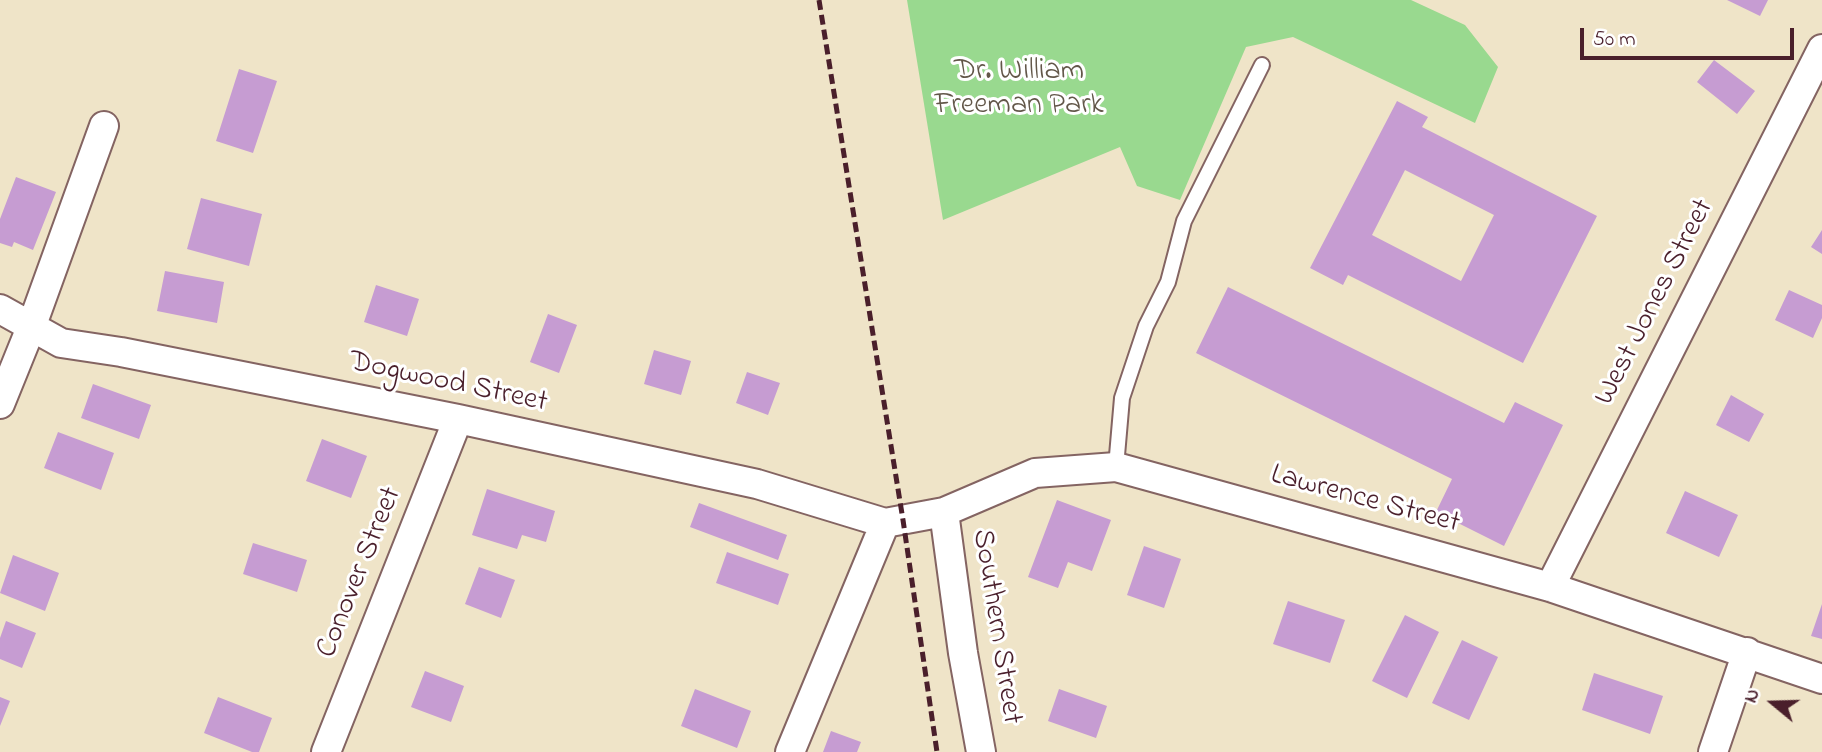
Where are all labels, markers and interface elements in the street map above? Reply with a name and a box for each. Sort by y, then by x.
scale bar [1584,14,1798,58]
text: 50 m [1593,25,1636,55]
park label: Dr. William Freeman Park [934,55,1104,125]
street label: West Jones Street [1589,194,1723,412]
street label: Dogwood Street [346,345,550,423]
street label: Lawrence Street [1266,458,1464,544]
street label: Conover Street [310,482,412,664]
street label: Southern Street [962,527,1028,727]
north arrow [1738,668,1808,738]
text: N [1738,686,1768,706]

